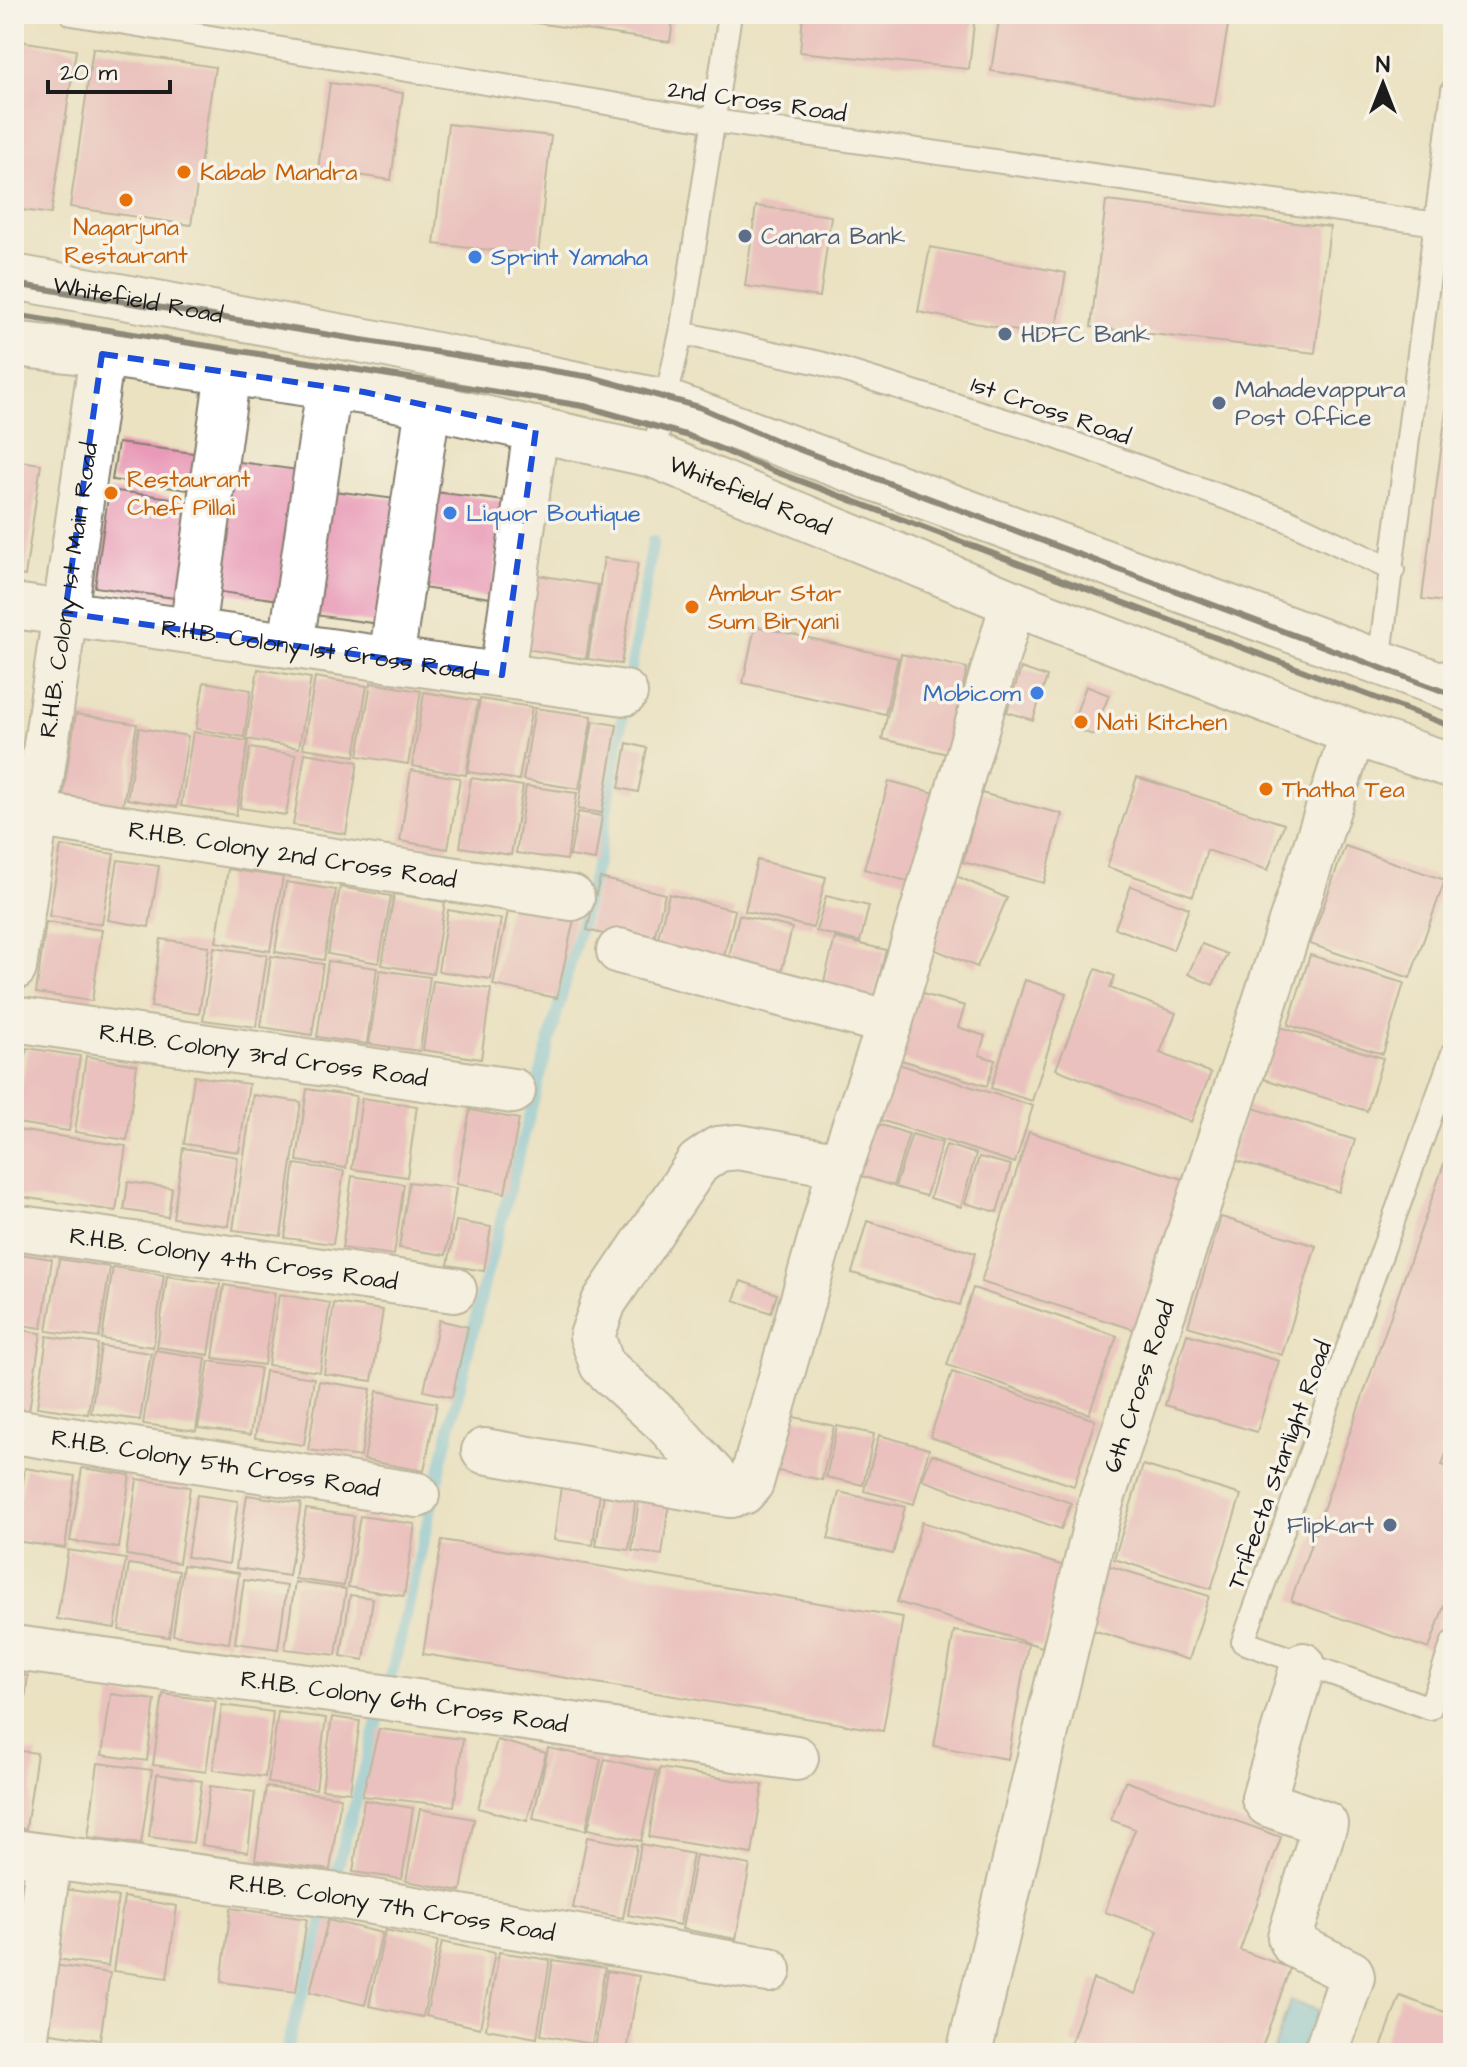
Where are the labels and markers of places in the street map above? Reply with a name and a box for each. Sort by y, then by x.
place label: Kabab Mandra [200,156,357,190]
marker: Kabab Mandra [175,163,193,181]
marker: Nagarjuna Restaurant [117,191,135,209]
place label: Nagarjuna Restaurant [64,211,188,273]
place label: Canara Bank [761,220,906,254]
marker: Canara Bank [736,227,754,245]
place label: Sprint Yamaha [491,241,648,275]
marker: Sprint Yamaha [466,248,484,266]
place label: HDFC Bank [1021,318,1151,352]
marker: HDFC Bank [996,325,1014,343]
place label: Mahadevappura Post Office [1235,373,1405,435]
marker: Mahadevappura Post Office [1210,394,1228,412]
place label: Restaurant Chef Pillai [127,463,251,525]
marker: Restaurant Chef Pillai [102,484,120,502]
place label: Liquor Boutique [466,497,641,531]
marker: Liquor Boutique [441,504,459,522]
place label: Ambur Star Sum Biryani [708,577,841,640]
marker: Ambur Star Sum Biryani [683,598,701,616]
place label: Mobicom [923,677,1021,711]
marker: Mobicom [1028,684,1046,702]
place label: Nati Kitchen [1097,706,1227,740]
marker: Nati Kitchen [1072,713,1090,731]
place label: Thatha Tea [1282,773,1405,807]
marker: Thatha Tea [1257,780,1275,798]
place label: Flipkart [1287,1509,1374,1543]
marker: Flipkart [1381,1516,1399,1534]

